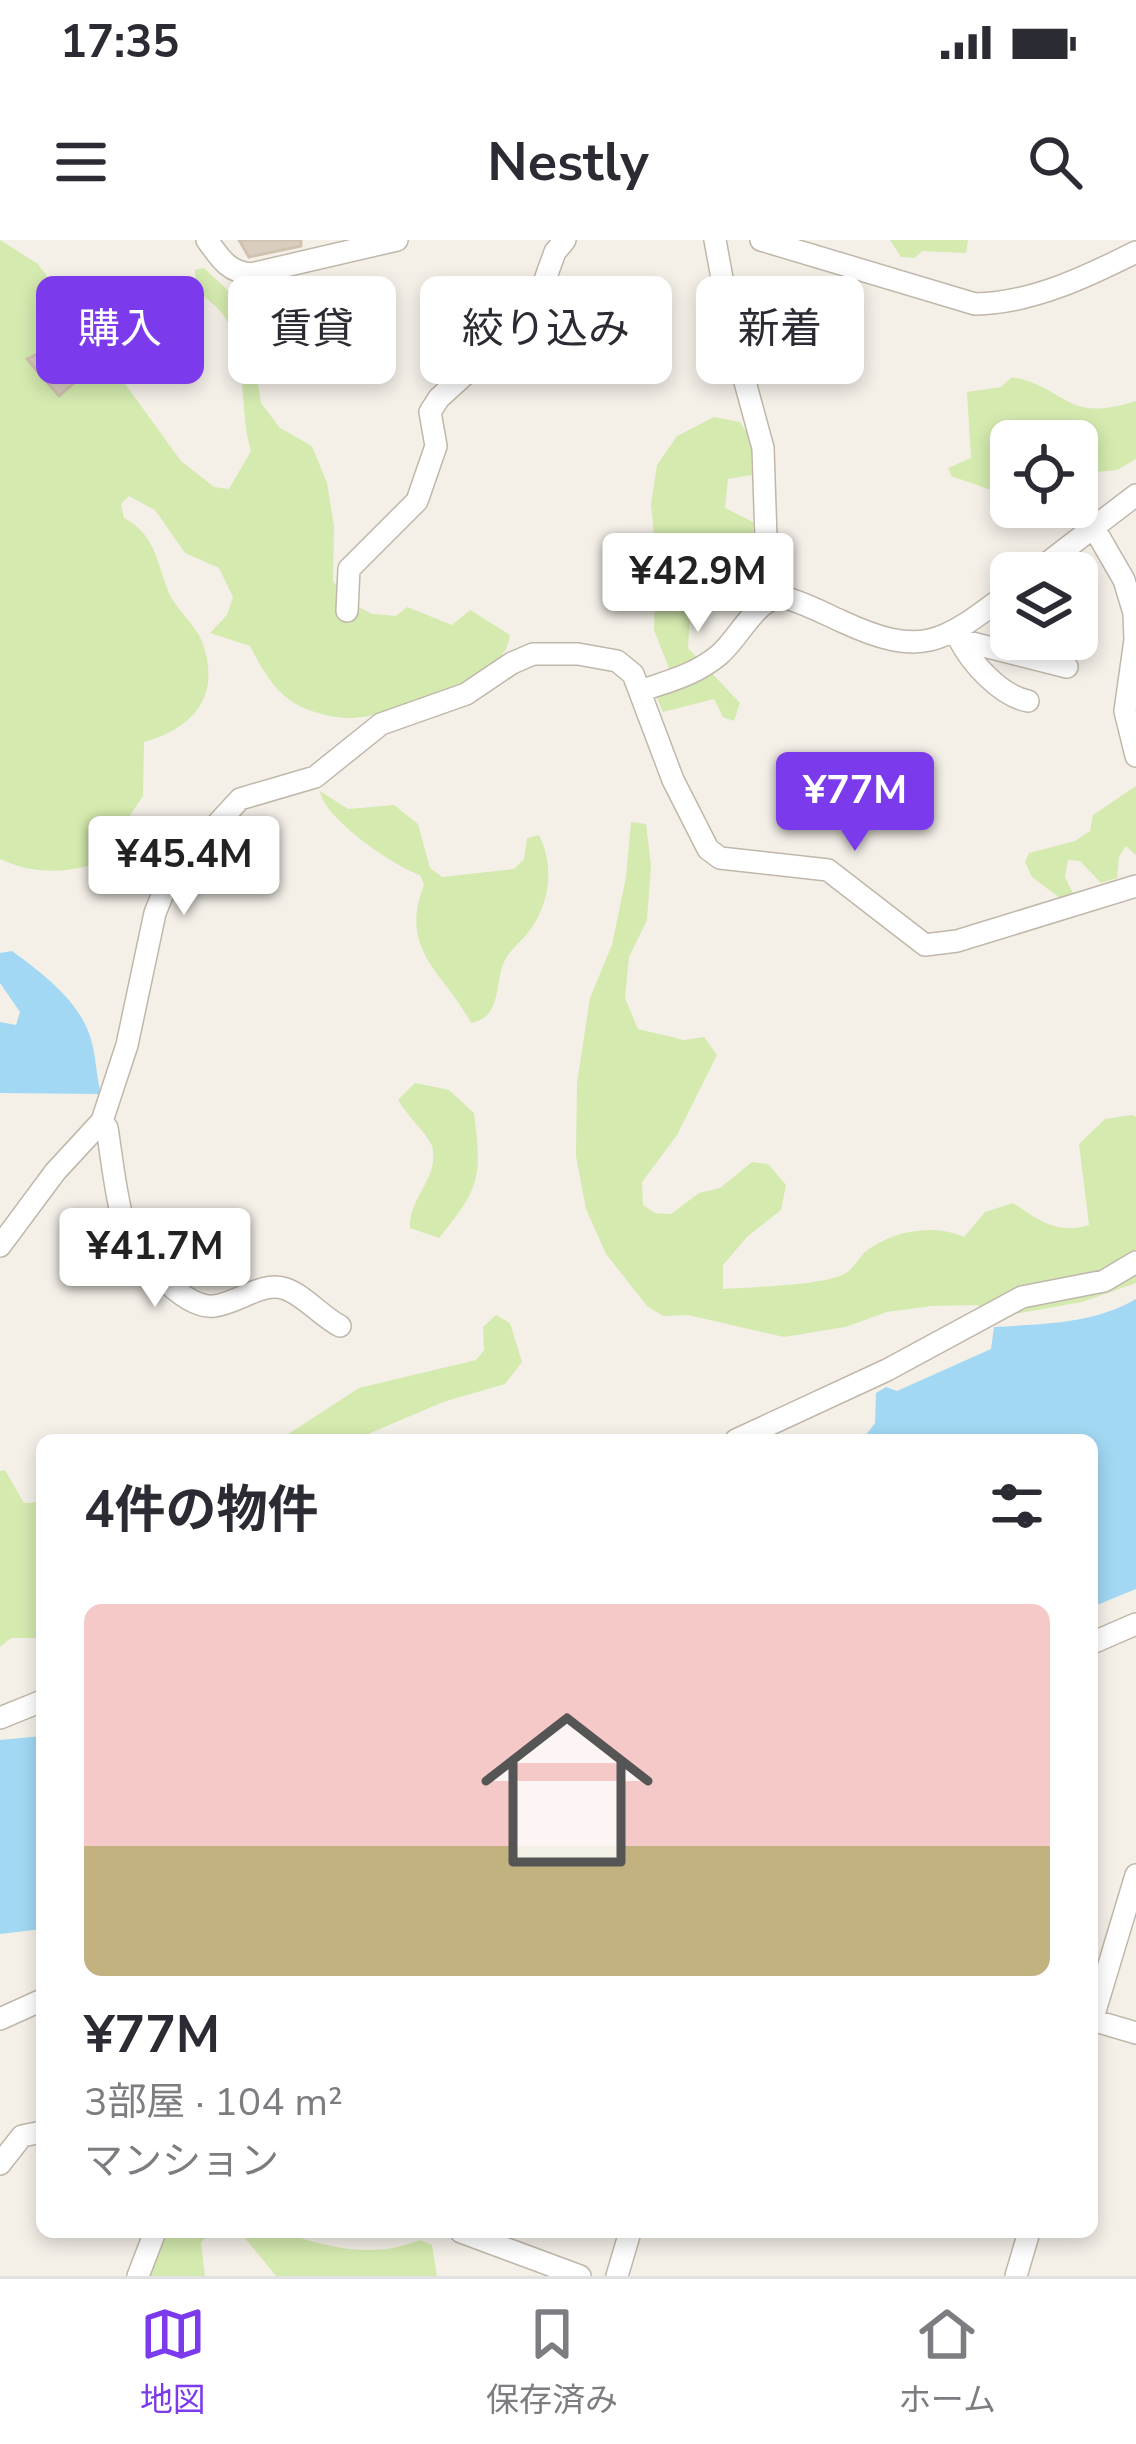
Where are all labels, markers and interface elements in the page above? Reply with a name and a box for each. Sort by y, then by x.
text: 17:35 [60,12,179,73]
text: Nestly [487,125,649,199]
icon: menu [48,129,114,195]
icon: search [1022,129,1088,195]
chip: 購入 [36,276,204,384]
chip: 賃貸 [228,276,396,384]
chip: 絞り込み [420,276,672,384]
chip: 新着 [696,276,864,384]
map controls [990,420,1098,660]
button: locate [990,420,1098,528]
pin: ¥42.9M [600,533,796,635]
text: ¥42.9M [629,545,767,598]
button: layers [990,552,1098,660]
pin: ¥77M [784,752,926,854]
text: ¥77M [803,764,907,817]
pin: ¥45.4M [86,816,282,918]
text: ¥45.4M [115,828,253,881]
pin: ¥41.7M [57,1208,253,1310]
text: ¥41.7M [86,1220,224,1273]
icon: filters [984,1473,1050,1539]
text: 4件の物件 [84,1475,319,1545]
icon: home [459,1682,675,1898]
text: ¥77M [84,2000,220,2070]
text: 3部屋 · 104 m² [84,2076,343,2129]
text: マンション [84,2135,279,2188]
tab: 地図 [140,2301,206,2423]
tab: 保存済み [486,2301,618,2423]
tab: ホーム [898,2301,996,2423]

